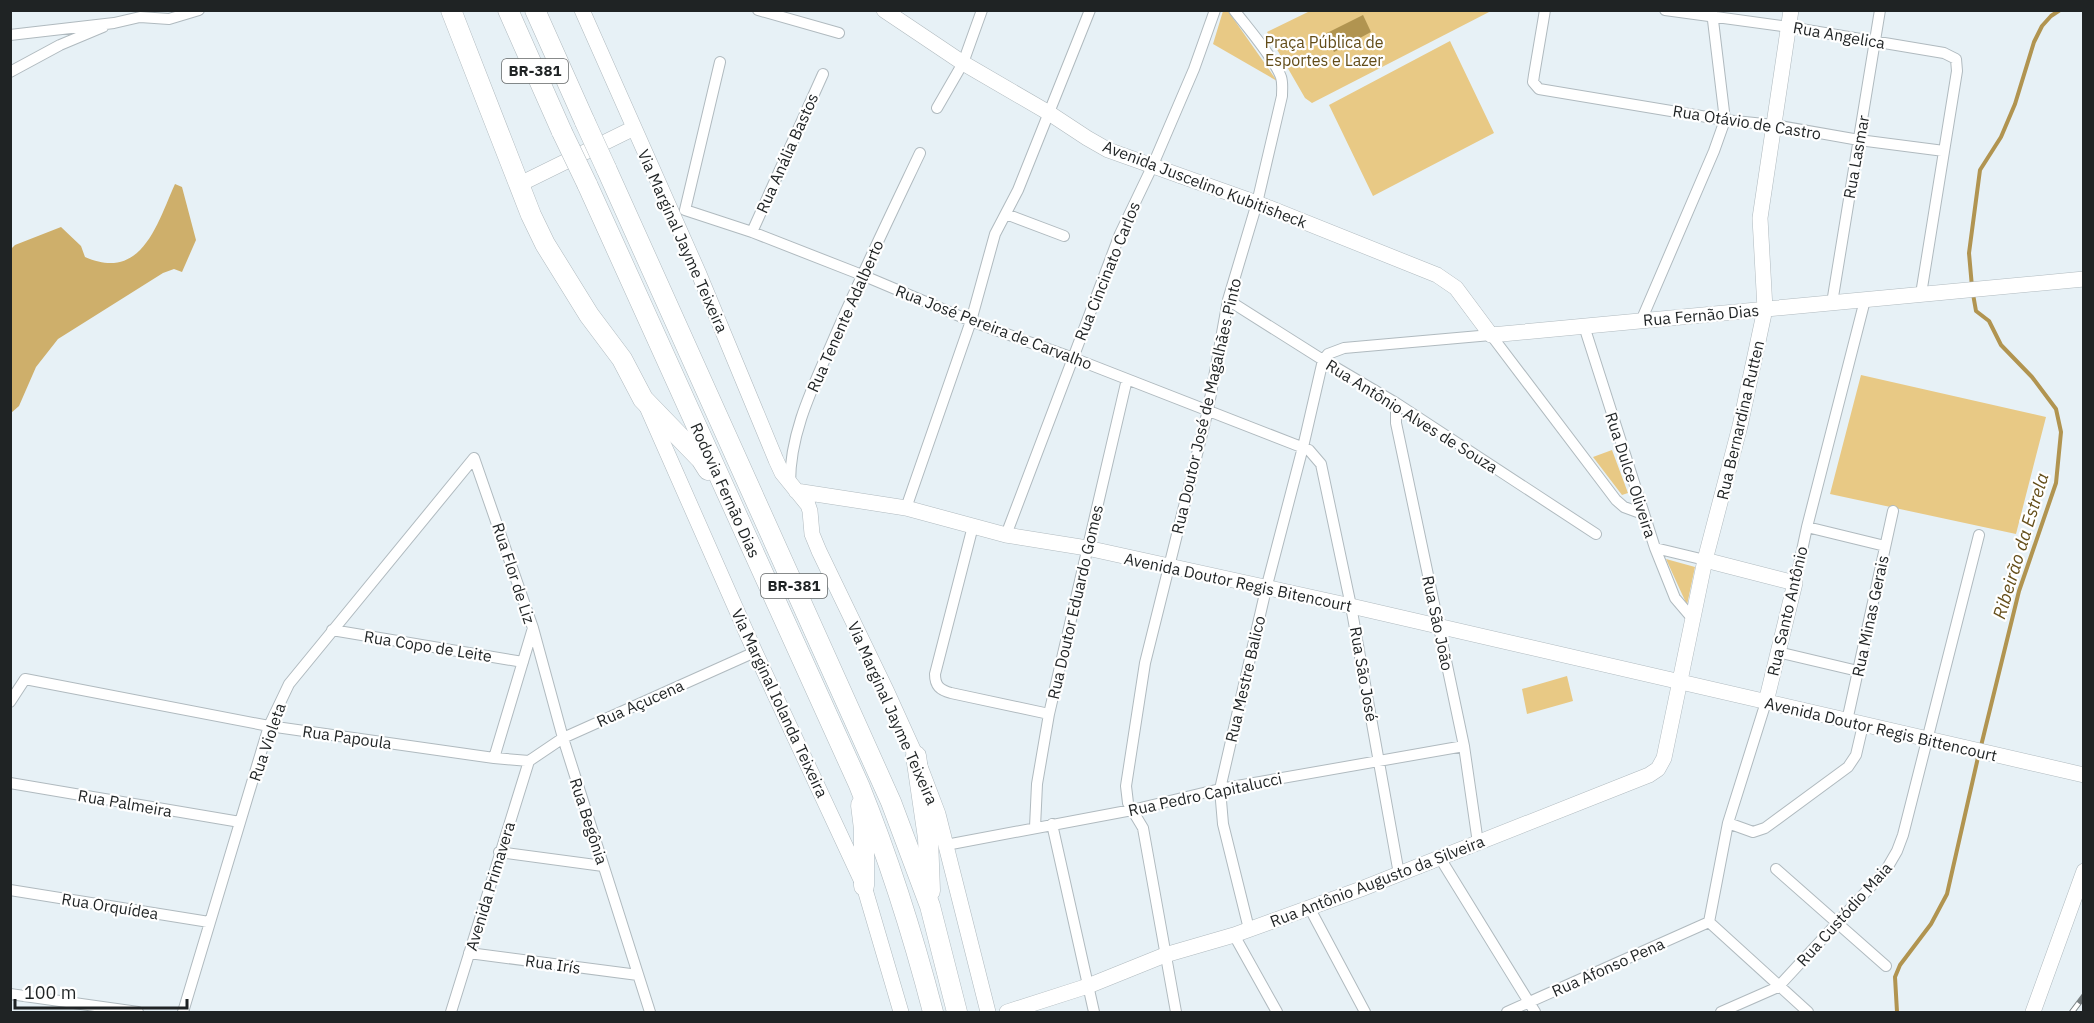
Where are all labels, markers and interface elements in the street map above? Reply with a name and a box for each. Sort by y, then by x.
street label: Rua Angelica [1791,17,1887,53]
park label: Praça Pública de Esportes e Lazer [1264,32,1384,70]
road number: BR-381 [502,59,568,83]
street label: Rua Anália Bastos [752,90,822,216]
street label: Rua Otávio de Castro [1671,100,1823,144]
street label: Rua Lasmar [1839,114,1873,200]
street label: Avenida Juscelino Kubitisheck [1100,136,1311,232]
street label: Via Marginal Jayme Teixeira [634,146,733,336]
street label: Rua Cincinato Carlos [1070,199,1144,343]
street label: Rua Tenente Adalberto [802,237,888,395]
street label: Rua Doutor José de Magalhães Pinto [1167,276,1245,536]
street label: Rua José Pereira de Carvalho [893,280,1095,374]
street label: Rua Fernão Dias [1642,300,1760,330]
street label: Rua Bernardina Rutten [1712,338,1768,502]
street label: Rua Antônio Alves de Souza [1322,355,1502,477]
street label: Rua Dulce Oliveira [1601,410,1661,541]
street label: Rodovia Fernão Dias [686,419,765,561]
water label: Ribeirão da Estrela [1987,470,2054,622]
street label: Rua Doutor Eduardo Gomes [1043,503,1107,701]
street label: Rua Flor de Liz [488,520,540,626]
street label: Rua Santo Antônio [1762,544,1812,678]
street label: Avenida Doutor Regis Bitencourt [1122,548,1354,616]
street label: Rua Minas Gerais [1847,553,1893,679]
road number: BR-381 [761,574,827,598]
street label: Rua São João [1418,574,1458,672]
street label: Via Marginal Iolanda Teixeira [727,605,833,801]
street label: Rua Mestre Balico [1221,614,1269,744]
street label: Via Marginal Jayme Teixeira [844,618,943,808]
street label: Rua São José [1346,625,1382,723]
street label: Rua Copo de Leite [363,626,494,666]
street label: Rua Açucena [593,675,687,731]
street label: Avenida Doutor Regis Bittencourt [1763,693,1999,765]
street label: Rua Violeta [244,700,290,784]
street label: Rua Papoula [301,721,393,753]
street label: Rua Pedro Capitalucci [1126,768,1284,820]
street label: Rua Begônia [566,775,613,867]
street label: Rua Palmeira [76,785,174,821]
street label: Avenida Primavera [461,819,519,953]
street label: Rua Antônio Augusto da Silveira [1267,831,1487,931]
street label: Rua Custódio Maia [1792,858,1896,970]
street label: Rua Orquídea [60,888,160,924]
street label: Rua Afonso Pena [1548,933,1668,1001]
street label: Rua Irís [524,950,582,978]
scale bar [15,972,188,1010]
text: 100 m [24,981,76,1004]

